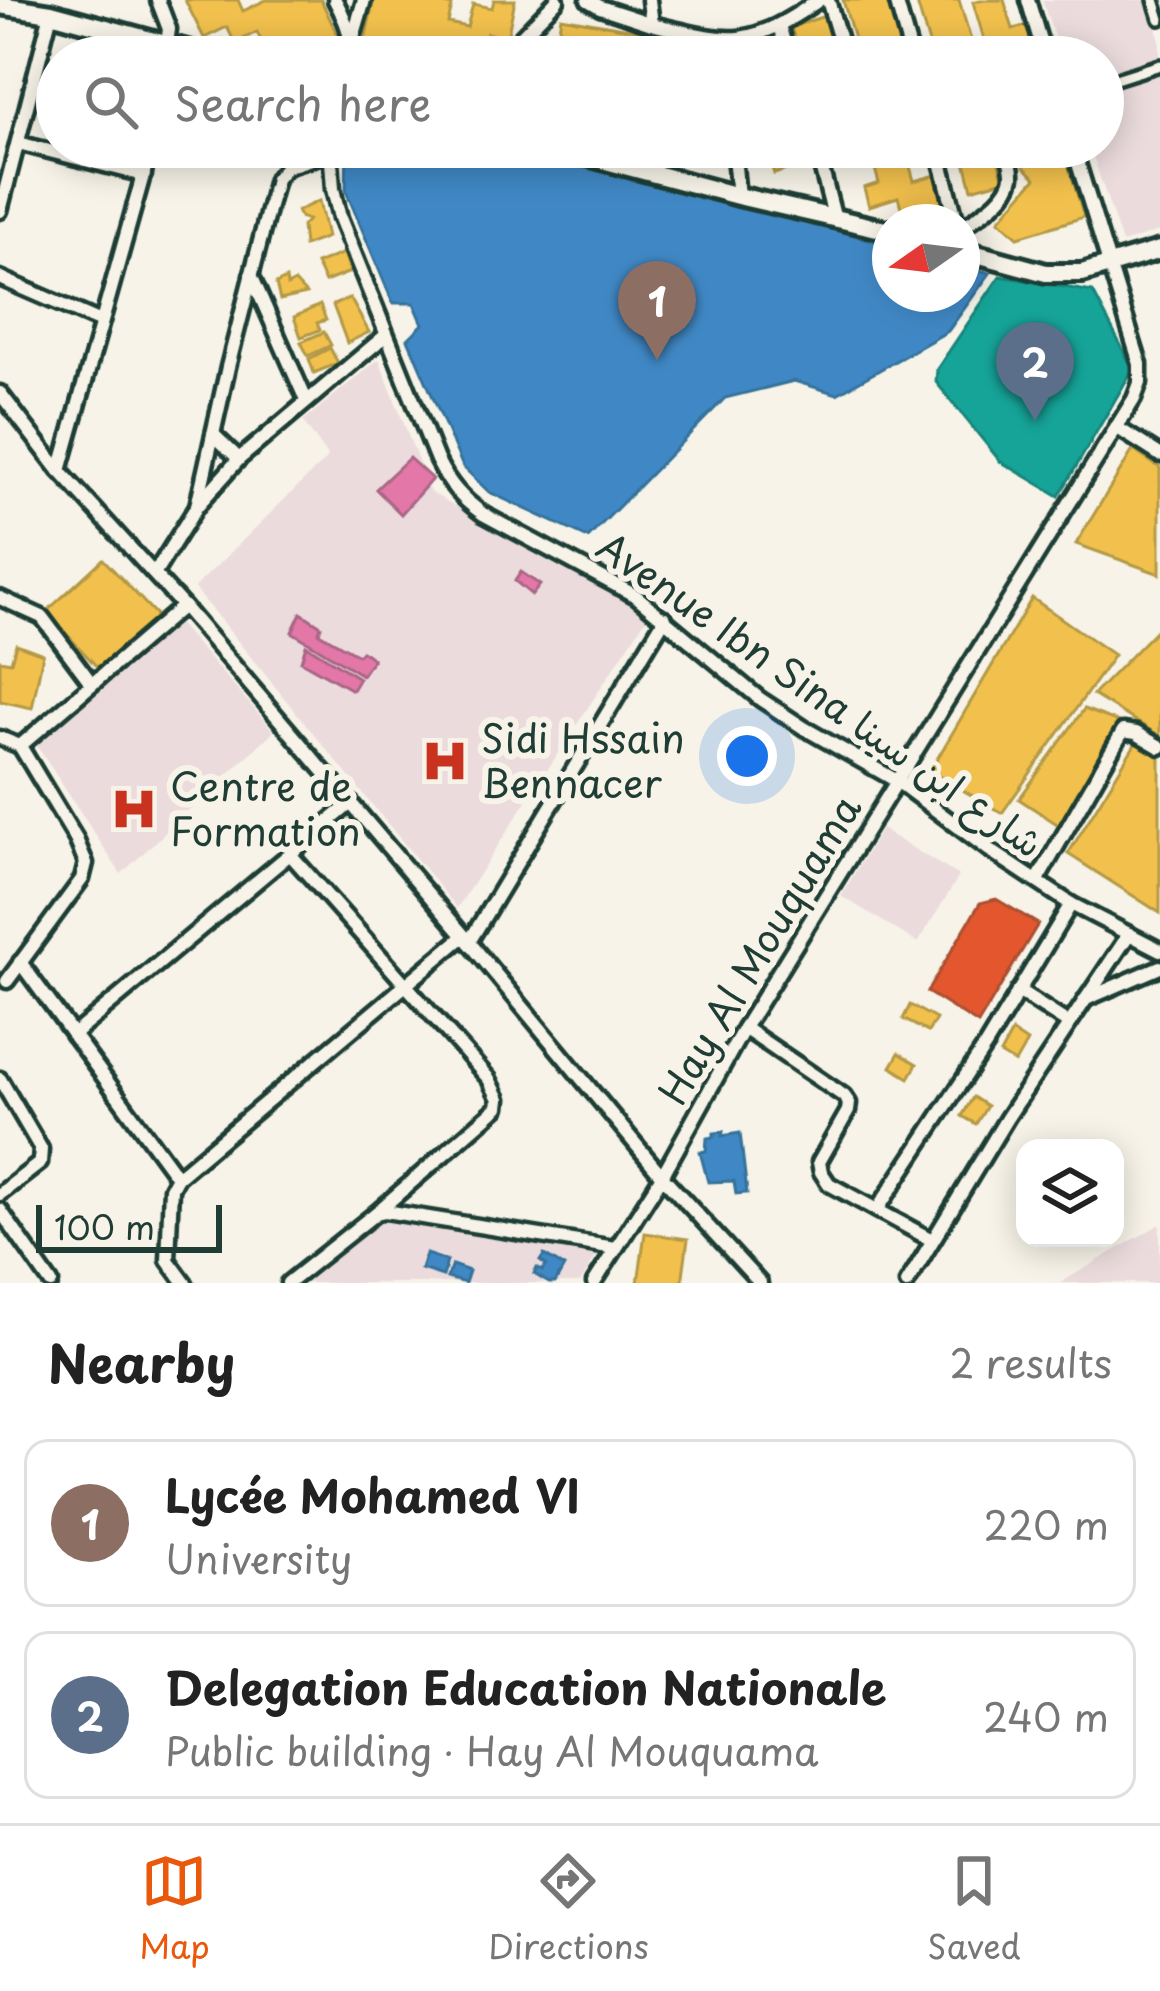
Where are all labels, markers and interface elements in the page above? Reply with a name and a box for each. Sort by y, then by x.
search box [36,36,1124,168]
text: Search here [174,68,431,136]
icon: search [78,69,144,135]
north arrow [872,204,980,312]
pin: 1 [618,261,696,360]
pin: 2 [996,322,1074,421]
street label: Avenue Ibn Sina شارع ابن سينا [585,516,1057,871]
place label: Sidi Hssain Bennacer [481,707,685,811]
your location [717,726,777,786]
hospital icon: Sidi Hssain Bennacer [420,736,470,786]
place label: Centre de Formation [170,755,361,859]
street label: Hay Al Mouquama [642,782,874,1115]
hospital icon: Centre de Formation [109,784,159,834]
map controls [1016,1139,1124,1247]
button: layers [1016,1139,1124,1247]
scale bar [36,1199,222,1252]
text: 100 m [54,1201,155,1251]
text: Nearby [48,1323,235,1400]
text: 2 results [950,1332,1112,1391]
text: Lycée Mohamed VI [165,1460,579,1528]
text: 1 [81,1494,99,1553]
text: 220 m [984,1494,1109,1553]
text: University [165,1528,352,1587]
text: Delegation Education Nationale [165,1652,886,1720]
text: 2 [76,1686,104,1745]
text: 240 m [983,1686,1109,1745]
text: Public building · Hay Al Mouquama [165,1720,819,1779]
tab: Map [139,1848,210,1970]
tab: Directions [488,1848,649,1970]
tab: Saved [927,1848,1021,1970]

